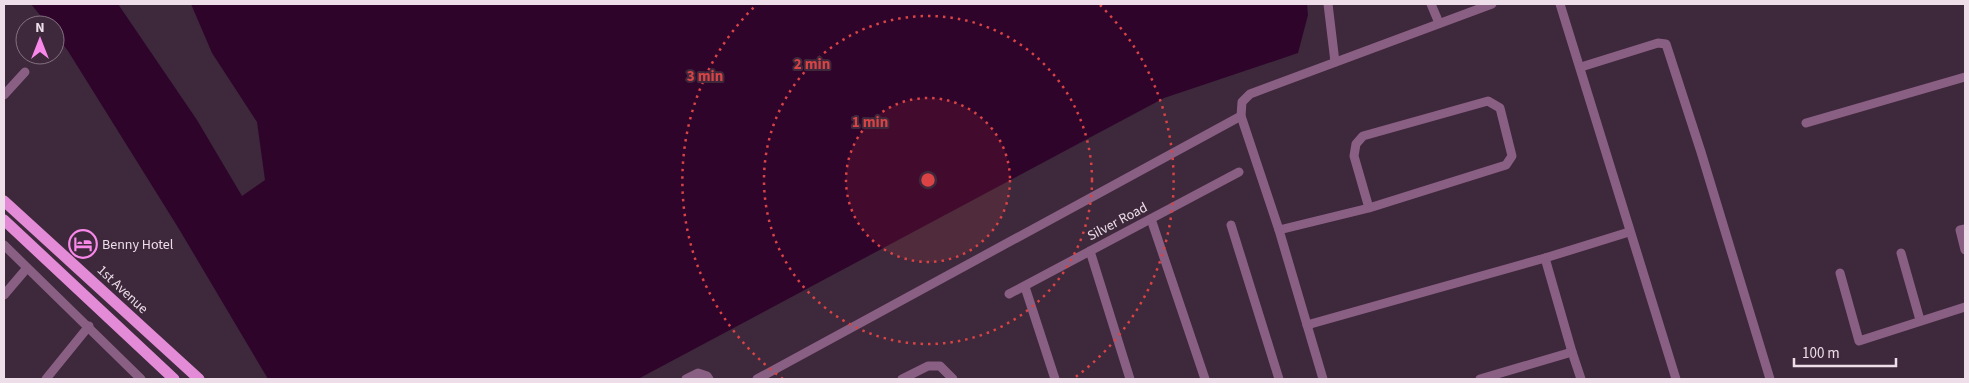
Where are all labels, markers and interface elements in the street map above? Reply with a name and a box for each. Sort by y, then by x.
north arrow [15,15,65,65]
text: N [35,18,45,38]
text: 2 min [794,54,830,75]
text: 3 min [687,66,723,87]
text: 1 min [852,112,888,133]
centre of rings [919,171,937,189]
street label: Silver Road [1084,198,1151,246]
hotel icon: Benny Hotel [68,229,98,259]
place label: Benny Hotel [102,235,174,255]
street label: 1st Avenue [92,261,152,319]
scale bar [1794,336,1896,368]
text: 100 m [1802,343,1840,364]

